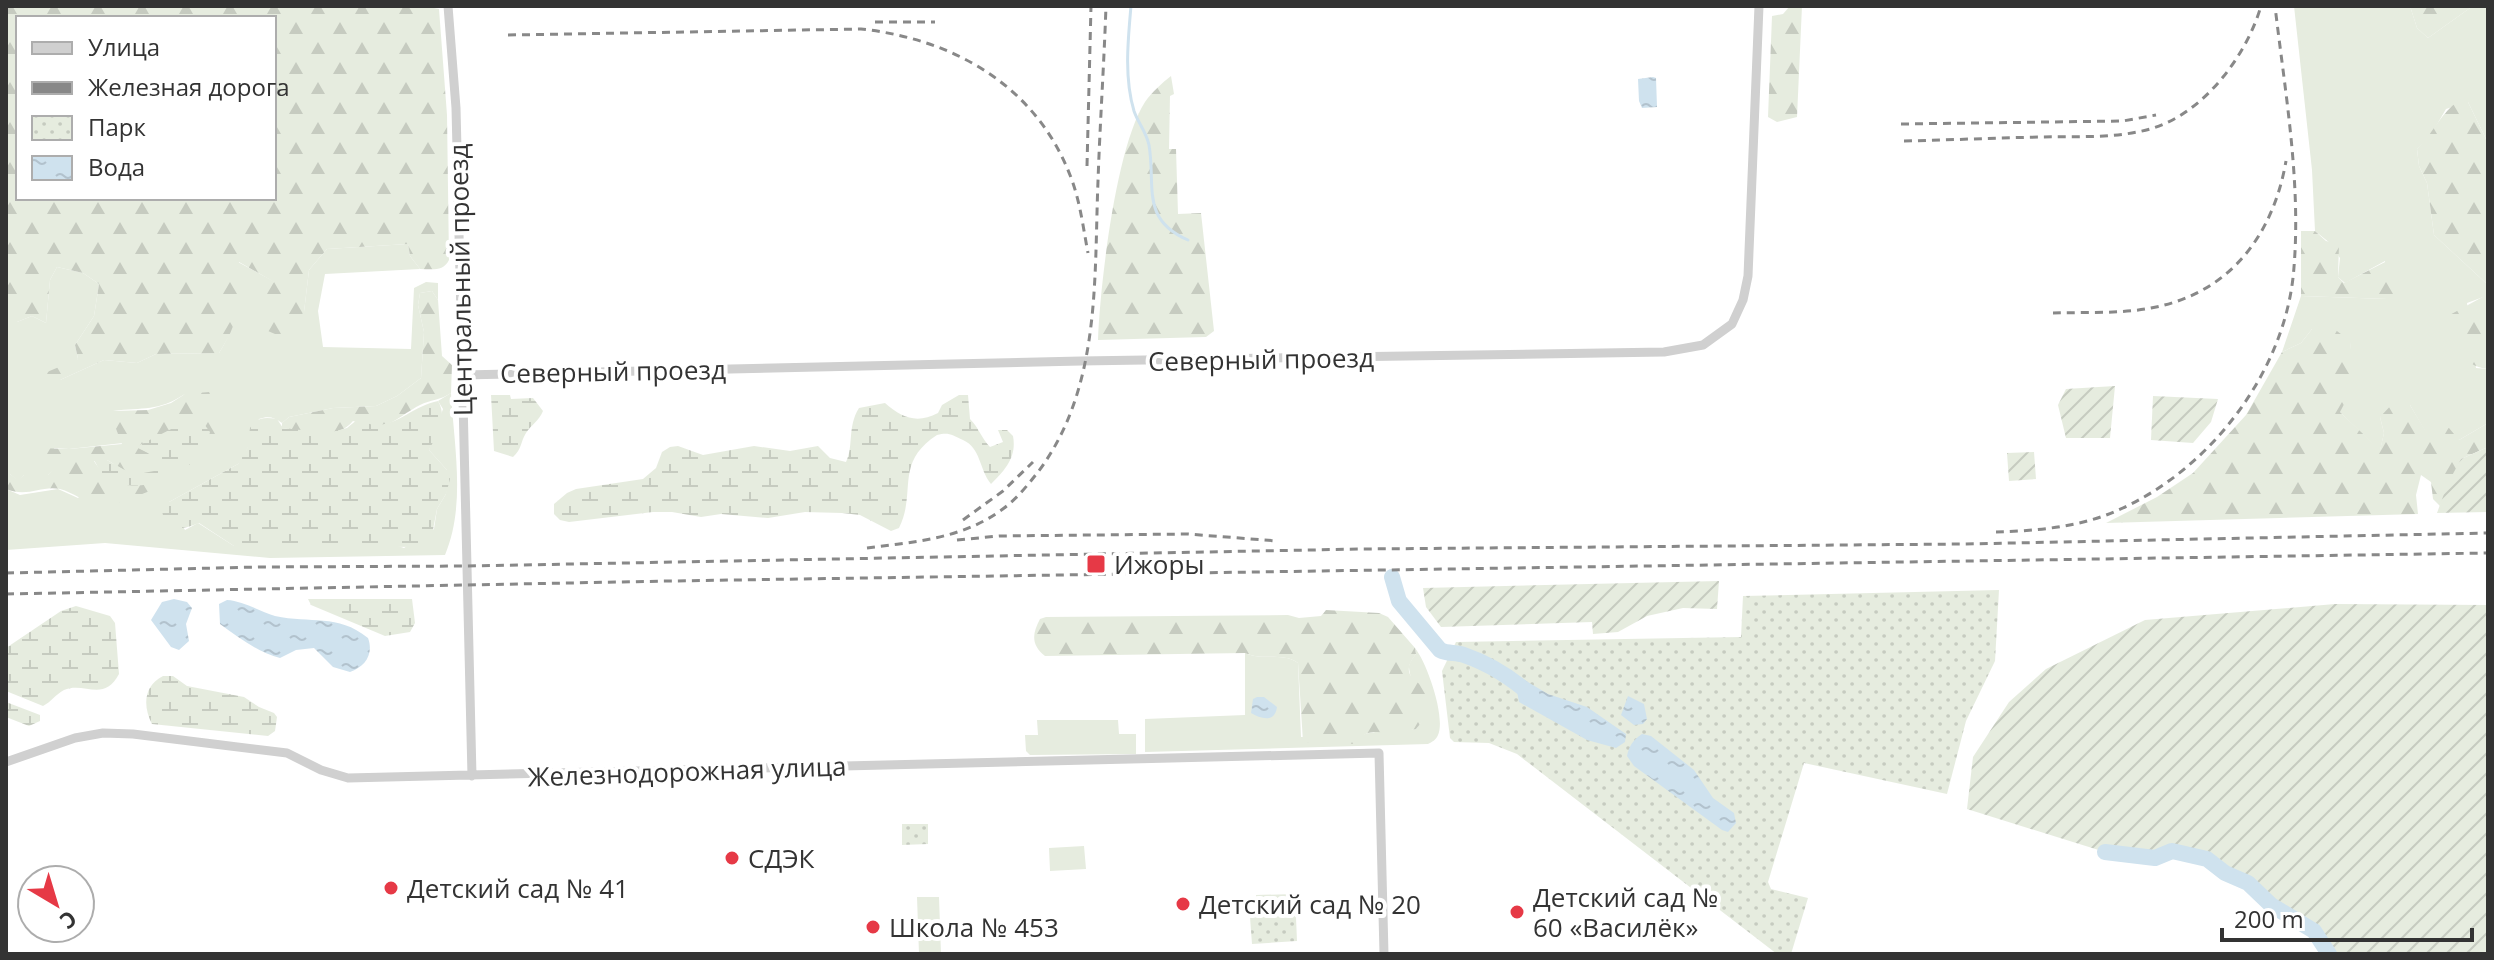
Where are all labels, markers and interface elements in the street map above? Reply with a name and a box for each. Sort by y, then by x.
legend [16,16,276,200]
text: Улица [88,30,160,63]
text: Железная дорога [88,70,290,103]
text: Парк [88,110,146,143]
street label: Центральный проезд [440,143,480,417]
text: Вода [88,150,145,183]
street label: Северный проезд [1148,339,1374,379]
street label: Северный проезд [500,351,726,391]
place label: Ижоры [1114,546,1204,582]
marker: Ижоры [1085,553,1107,575]
street label: Железнодорожная улица [527,747,847,795]
place label: СДЭК [748,840,815,876]
marker: СДЭК [723,849,741,867]
north arrow [16,864,96,944]
place label: Детский сад № 41 [407,870,629,906]
marker: Детский сад № 41 [382,879,400,897]
place label: Детский сад № 60 «Василёк» [1533,879,1718,945]
place label: Детский сад № 20 [1199,886,1421,922]
scale bar [2222,892,2472,942]
marker: Детский сад № 20 [1174,895,1192,913]
text: 200 m [2234,902,2304,935]
marker: Детский сад № 60 «Василёк» [1508,903,1526,921]
text: С [54,904,84,937]
place label: Школа № 453 [889,909,1059,945]
marker: Школа № 453 [864,918,882,936]

